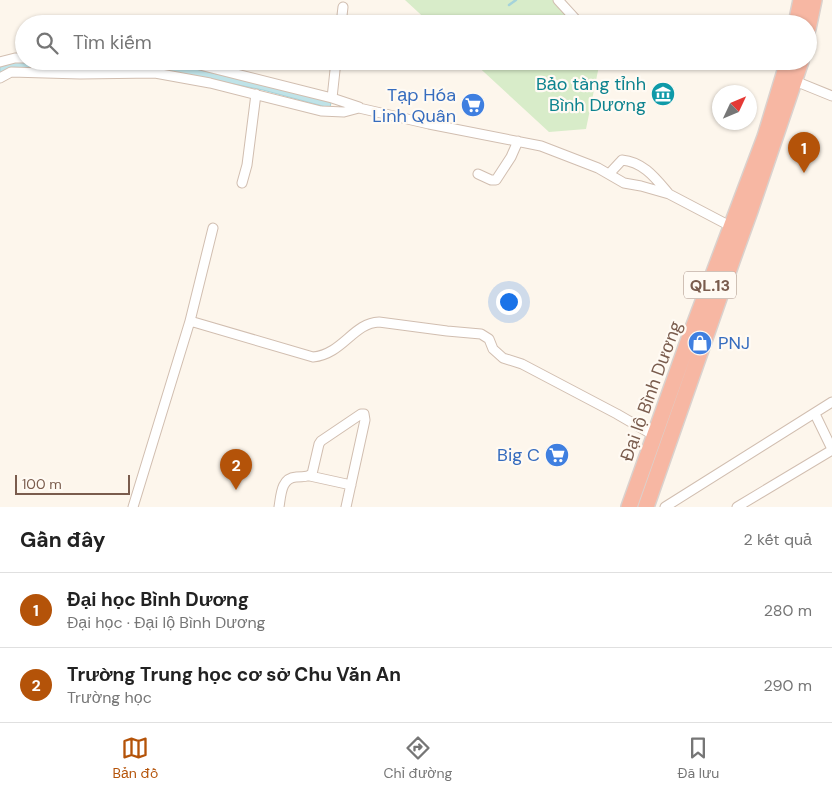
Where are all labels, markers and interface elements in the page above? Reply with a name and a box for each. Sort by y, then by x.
search box [15,15,817,70]
icon: search [33,29,61,57]
text: Tìm kiếm [73,30,152,55]
place label: Bảo tàng tỉnh Bình Dương [536,72,646,117]
museum icon: Bảo tàng tỉnh Bình Dương [650,81,676,107]
place label: Tạp Hóa Linh Quân [372,83,456,128]
north arrow [712,85,757,130]
supermarket icon: Tạp Hóa Linh Quân [460,92,486,118]
pin: 1 [788,132,820,173]
road number: QL.13 [684,272,736,298]
your location [496,289,522,315]
street label: Đại lộ Bình Dương [614,318,688,464]
shop icon: PNJ [687,330,713,356]
place label: PNJ [718,331,750,355]
supermarket icon: Big C [544,442,570,468]
place label: Big C [497,443,540,467]
pin: 2 [220,449,252,490]
scale bar [15,472,130,495]
text: 100 m [22,475,62,493]
text: Gần đây [20,526,106,554]
text: 2 kết quả [744,529,812,550]
text: Đại học Bình Dương [67,587,249,612]
text: 1 [33,600,39,621]
text: 280 m [764,600,812,621]
text: Đại học · Đại lộ Bình Dương [67,612,266,633]
text: Trường Trung học cơ sở Chu Văn An [67,662,401,687]
text: 2 [31,675,41,696]
text: 290 m [763,675,812,696]
text: Trường học [67,687,152,708]
tab: Bản đồ [113,734,158,782]
tab: Chỉ đường [384,734,452,782]
tab: Đã lưu [678,734,719,782]

